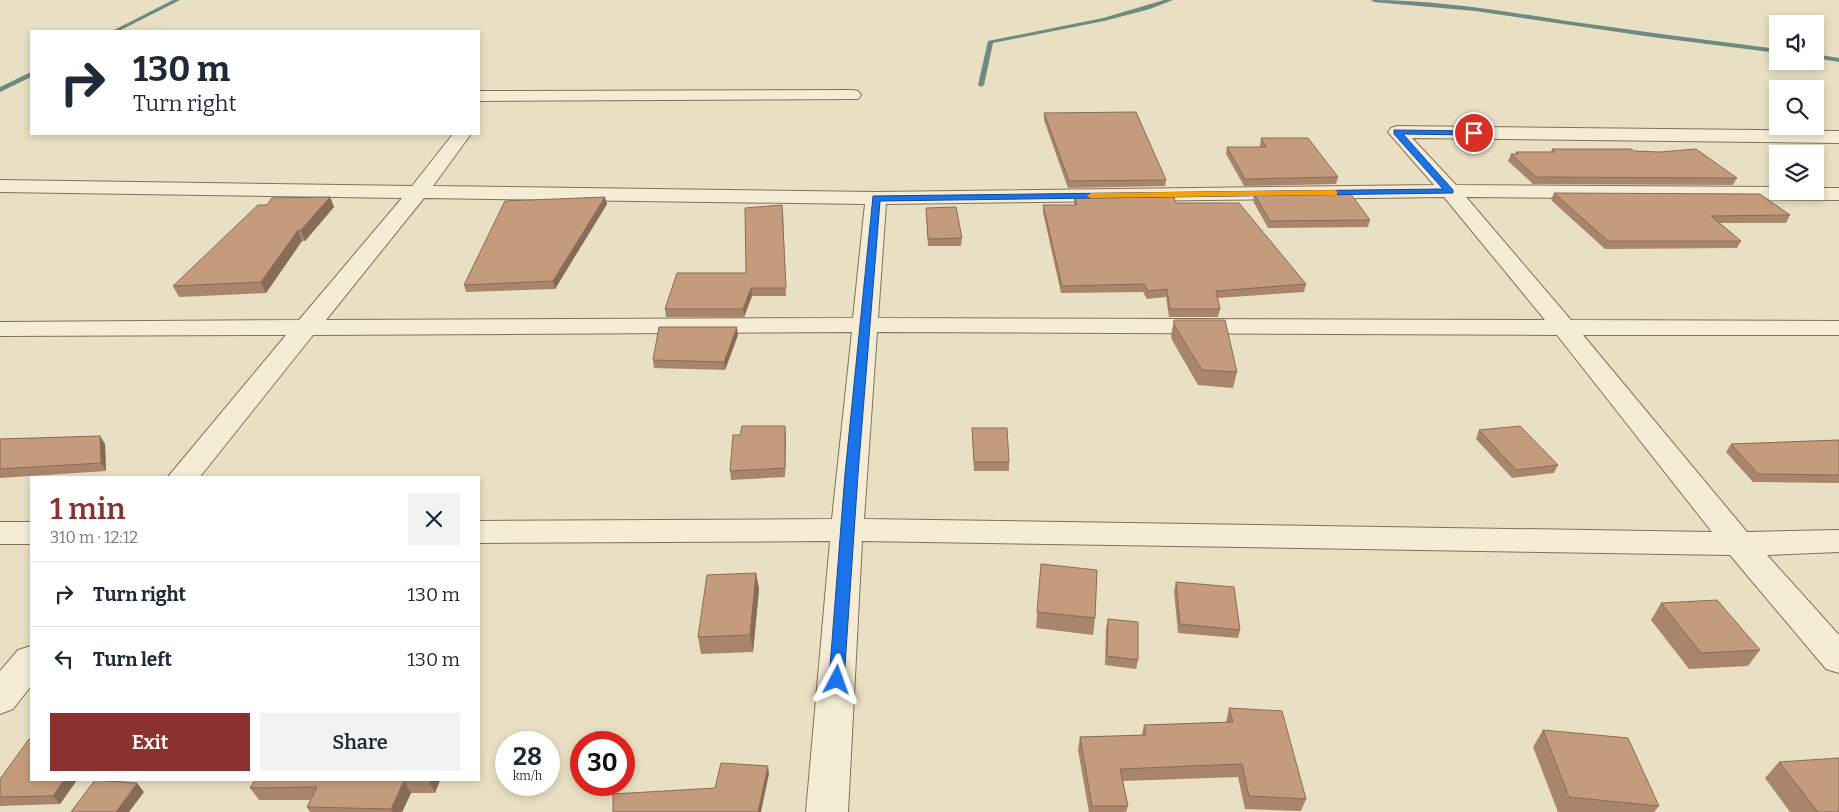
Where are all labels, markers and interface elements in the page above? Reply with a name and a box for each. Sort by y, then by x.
map controls [1769,15,1824,200]
button: sound [1769,15,1824,70]
text: 130 m [133,48,230,90]
icon: right [50,50,115,115]
button: search [1769,80,1824,135]
text: Turn right [133,90,236,117]
pin [1453,112,1495,154]
icon: arrive [1460,119,1488,147]
button: layers [1769,145,1824,200]
text: 1 min [50,491,125,527]
button: close [408,493,460,545]
text: 310 m · 12:12 [50,528,138,547]
icon: right [50,580,78,608]
text: Turn right [93,583,186,606]
text: 130 m [407,583,460,606]
icon: left [50,645,78,673]
text: Turn left [93,648,172,671]
text: 130 m [407,648,460,671]
position arrow [810,653,862,705]
button: Exit [50,713,250,771]
button: Share [260,713,460,771]
speed limit sign: 30 [570,731,635,796]
text: 28 [513,742,542,772]
text: km/h [513,769,542,783]

